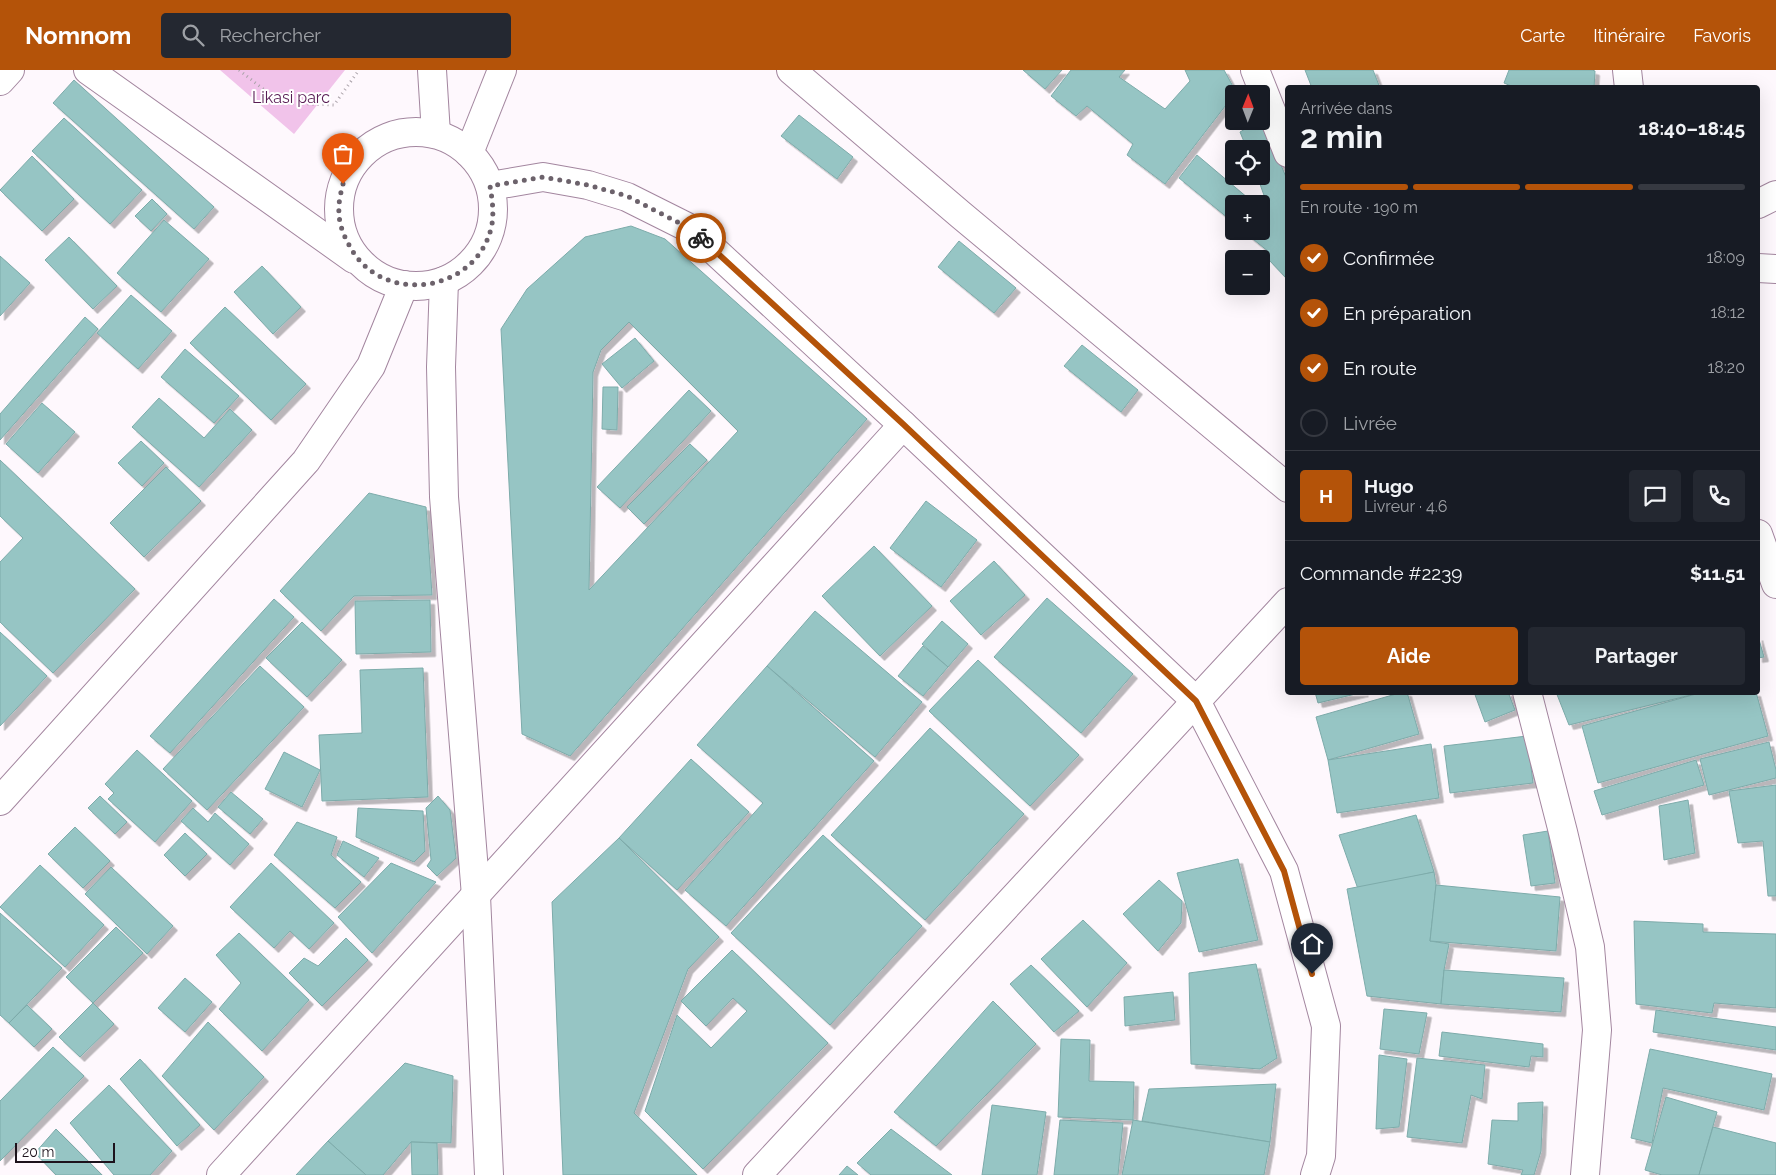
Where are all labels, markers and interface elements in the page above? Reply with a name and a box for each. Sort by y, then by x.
search box [161,13,511,58]
text: Nomnom [25,21,131,50]
icon: search [179,21,207,49]
text: Rechercher [219,24,321,46]
text: Carte [1520,25,1565,46]
text: Itinéraire [1593,25,1665,46]
text: Favoris [1693,25,1751,46]
north arrow [1225,85,1270,130]
map controls [1225,85,1270,295]
park label: Likasi parc [252,88,330,107]
text: Arrivée dans [1300,99,1392,118]
text: 18:40–18:45 [1639,117,1745,139]
text: 2 min [1300,118,1383,155]
pin [322,133,364,184]
icon: bag [329,140,357,168]
button: locate [1225,140,1270,185]
button: + [1225,195,1270,240]
text: En route · 190 m [1300,198,1418,217]
courier [676,213,726,263]
icon: bike [687,224,715,252]
icon: check [1300,244,1328,272]
text: Confirmée [1343,247,1434,269]
text: 18:09 [1706,248,1745,267]
button: − [1225,250,1270,295]
icon: check [1300,299,1328,327]
text: En préparation [1343,302,1472,324]
text: 18:12 [1710,303,1745,322]
icon: check [1300,354,1328,382]
text: En route [1343,357,1417,379]
text: 18:20 [1708,358,1745,377]
text: Livrée [1343,412,1397,434]
button: chat [1629,470,1681,522]
button: phone [1693,470,1745,522]
text: Hugo [1364,475,1413,497]
text: H [1319,485,1333,507]
text: Livreur · 4.6 [1364,497,1447,516]
text: Commande #2239 [1300,562,1463,584]
text: $11.51 [1690,562,1745,584]
button: Aide [1300,627,1518,685]
button: Partager [1528,627,1745,685]
pin [1291,923,1333,974]
icon: home [1298,930,1326,958]
scale bar [15,1140,115,1163]
text: 20 m [22,1144,54,1160]

